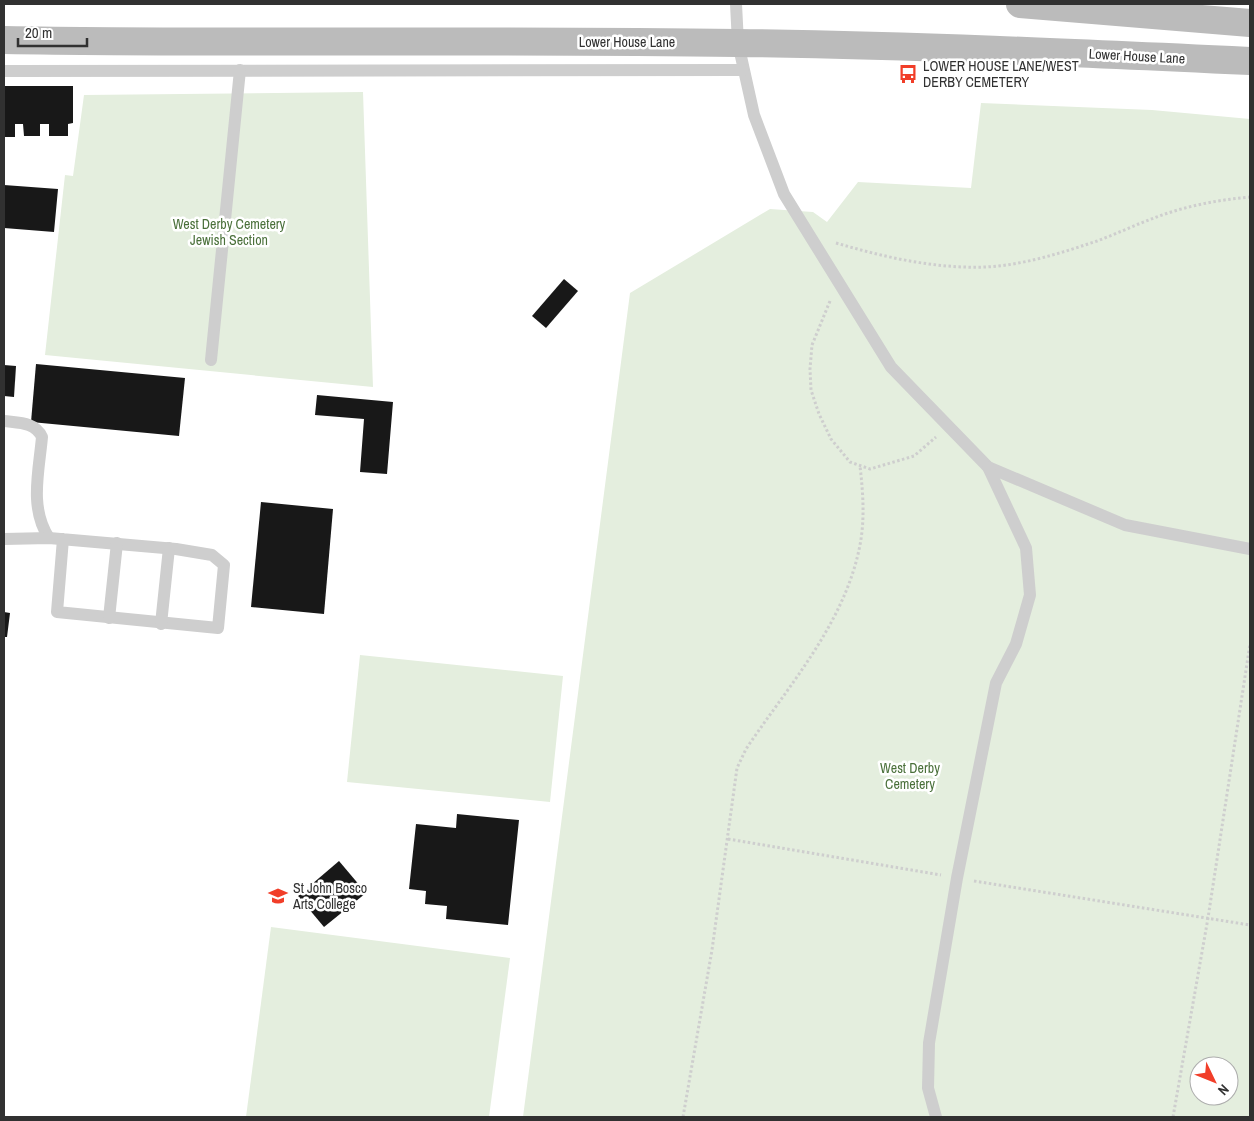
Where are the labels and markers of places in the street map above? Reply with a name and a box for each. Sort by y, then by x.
place label: LOWER HOUSE LANE/WEST DERBY CEMETERY [923,57,1079,91]
bus stop icon: LOWER HOUSE LANE/WEST DERBY CEMETERY [897,63,919,85]
place label: St John Bosco Arts College [292,879,367,913]
school or university icon: St John Bosco Arts College [267,885,289,907]

